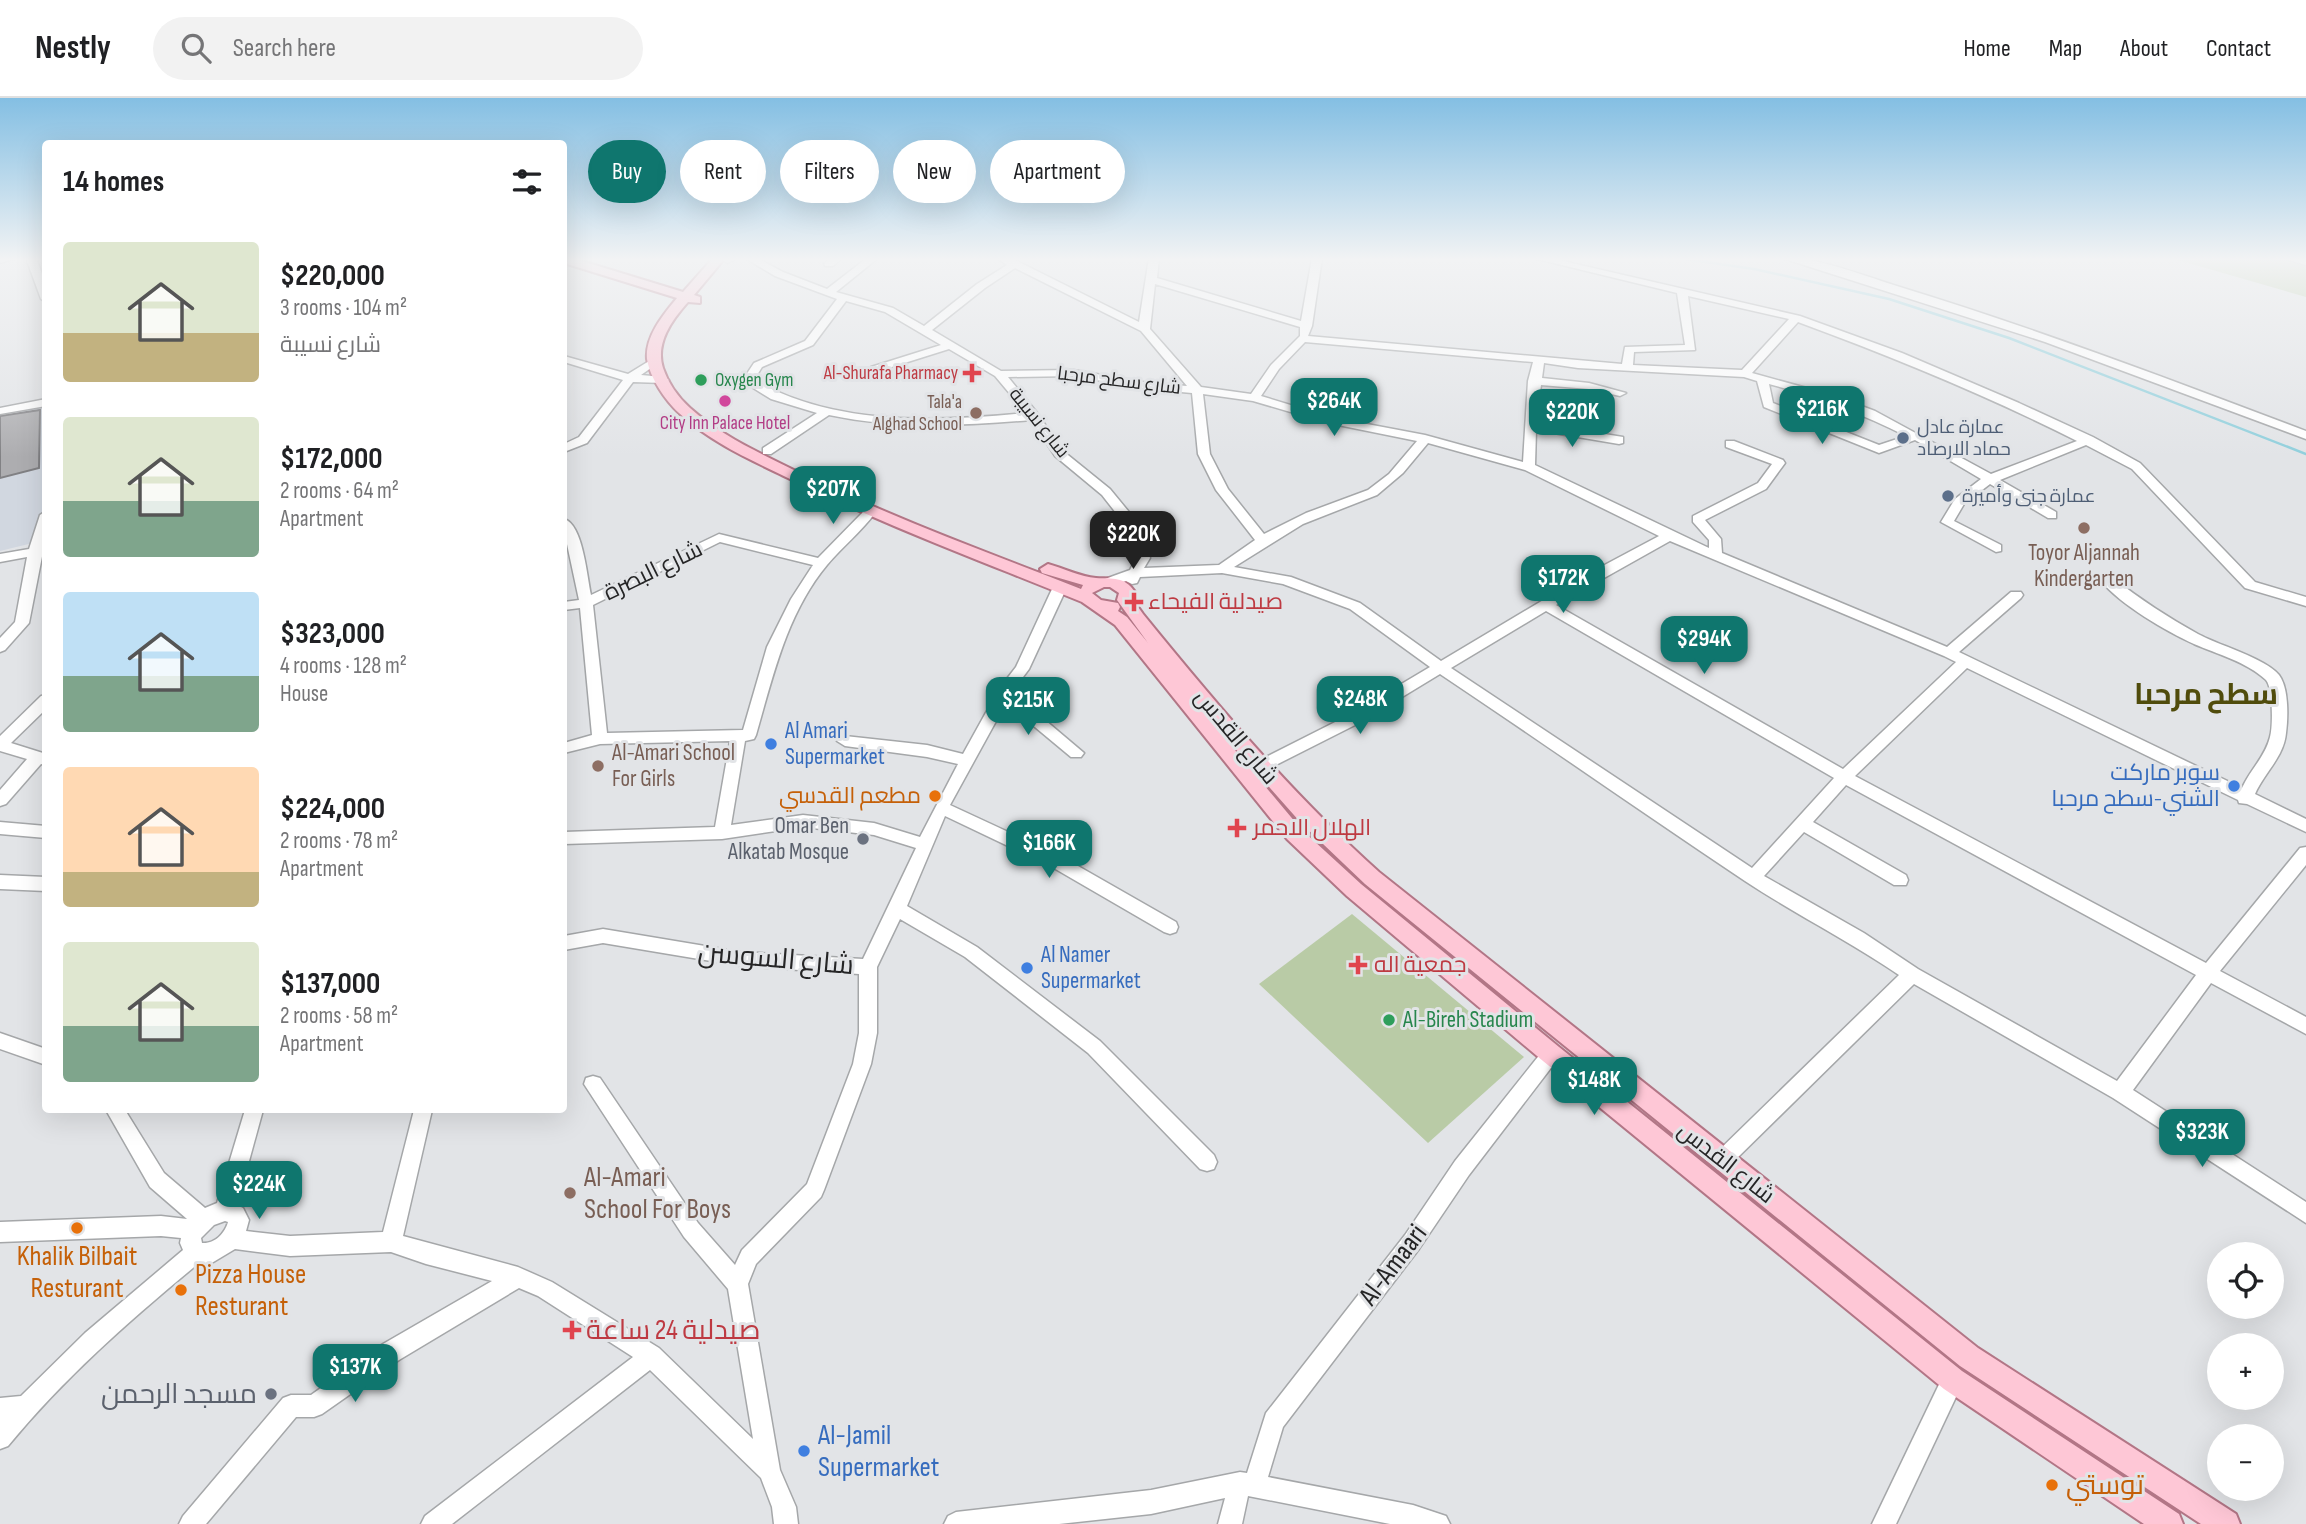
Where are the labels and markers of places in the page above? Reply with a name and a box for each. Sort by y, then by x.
place label: Al-Shurafa Pharmacy [823,362,959,385]
marker: Al-Shurafa Pharmacy [964,365,980,381]
place label: Oxygen Gym [715,369,793,392]
marker: Oxygen Gym [693,372,709,388]
pin: $264K [1285,378,1383,438]
pin: $216K [1773,386,1871,446]
pin: $220K [1523,390,1621,449]
place label: Tala'a Alghad School [872,391,962,436]
marker: City Inn Palace Hotel [717,393,733,409]
marker: Tala'a Alghad School [968,405,984,421]
place label: City Inn Palace Hotel [660,412,790,435]
place label: عمارة عادل حماد الارصاد [1917,416,2011,461]
marker: عمارة عادل حماد الارصاد [1895,430,1911,446]
pin: $207K [784,466,882,526]
place label: عمارة جنى وأميرة [1962,484,2096,508]
marker: عمارة جنى وأميرة [1940,488,1956,504]
pin: $220K [1084,512,1182,571]
marker: Toyor Aljannah Kindergarten [2076,520,2092,536]
place label: Toyor Aljannah Kindergarten [2028,539,2140,593]
pin: $172K [1514,556,1612,615]
place label: صيدلية الفيحاء [1148,588,1283,616]
marker: صيدلية الفيحاء [1126,594,1142,610]
pin: $294K [1655,616,1753,676]
pin: $248K [1311,676,1409,736]
pin: $215K [979,678,1077,737]
place label: Al Amari Supermarket [784,717,885,771]
marker: Al Amari Supermarket [763,736,779,752]
place label: Al-Amari School For Girls [611,739,735,793]
marker: Al-Amari School For Girls [590,758,606,774]
place label: سوبر ماركت الشني-سطح مرحبا [2051,759,2220,816]
marker: سوبر ماركت الشني-سطح مرحبا [2226,778,2242,794]
place label: مطعم القدسي [779,782,921,812]
marker: مطعم القدسي [927,788,943,804]
place label: Omar Ben Alkatab Mosque [727,812,849,866]
place label: الهلال الاحمر [1251,814,1371,842]
marker: الهلال الاحمر [1227,818,1247,838]
pin: $166K [1000,820,1098,880]
marker: Omar Ben Alkatab Mosque [855,831,871,847]
place label: Al Namer Supermarket [1040,941,1141,995]
place label: جمعية اله [1374,951,1466,979]
marker: جمعية اله [1348,955,1368,975]
marker: Al Namer Supermarket [1019,960,1035,976]
place label: Al-Bireh Stadium [1402,1006,1533,1034]
marker: Al-Bireh Stadium [1381,1012,1397,1028]
pin: $148K [1545,1058,1643,1117]
pin: $323K [2153,1110,2251,1169]
place label: Al-Amari School For Boys [583,1161,731,1226]
pin: $224K [210,1162,308,1221]
marker: Al-Amari School For Boys [562,1185,578,1201]
marker: Khalik Bilbait Resturant [69,1220,85,1236]
place label: Khalik Bilbait Resturant [17,1240,137,1305]
place label: Pizza House Resturant [195,1258,306,1323]
marker: Pizza House Resturant [173,1282,189,1298]
place label: صيدلية 24 ساعة [586,1314,760,1347]
marker: صيدلية 24 ساعة [564,1322,580,1338]
pin: $137K [306,1344,404,1404]
place label: مسجد الرحمن [101,1378,257,1411]
marker: مسجد الرحمن [263,1386,279,1402]
place label: Al-Jamil Supermarket [817,1419,939,1484]
marker: Al-Jamil Supermarket [796,1443,812,1459]
place label: توستي [2066,1469,2144,1506]
marker: توستي [2044,1477,2060,1493]

